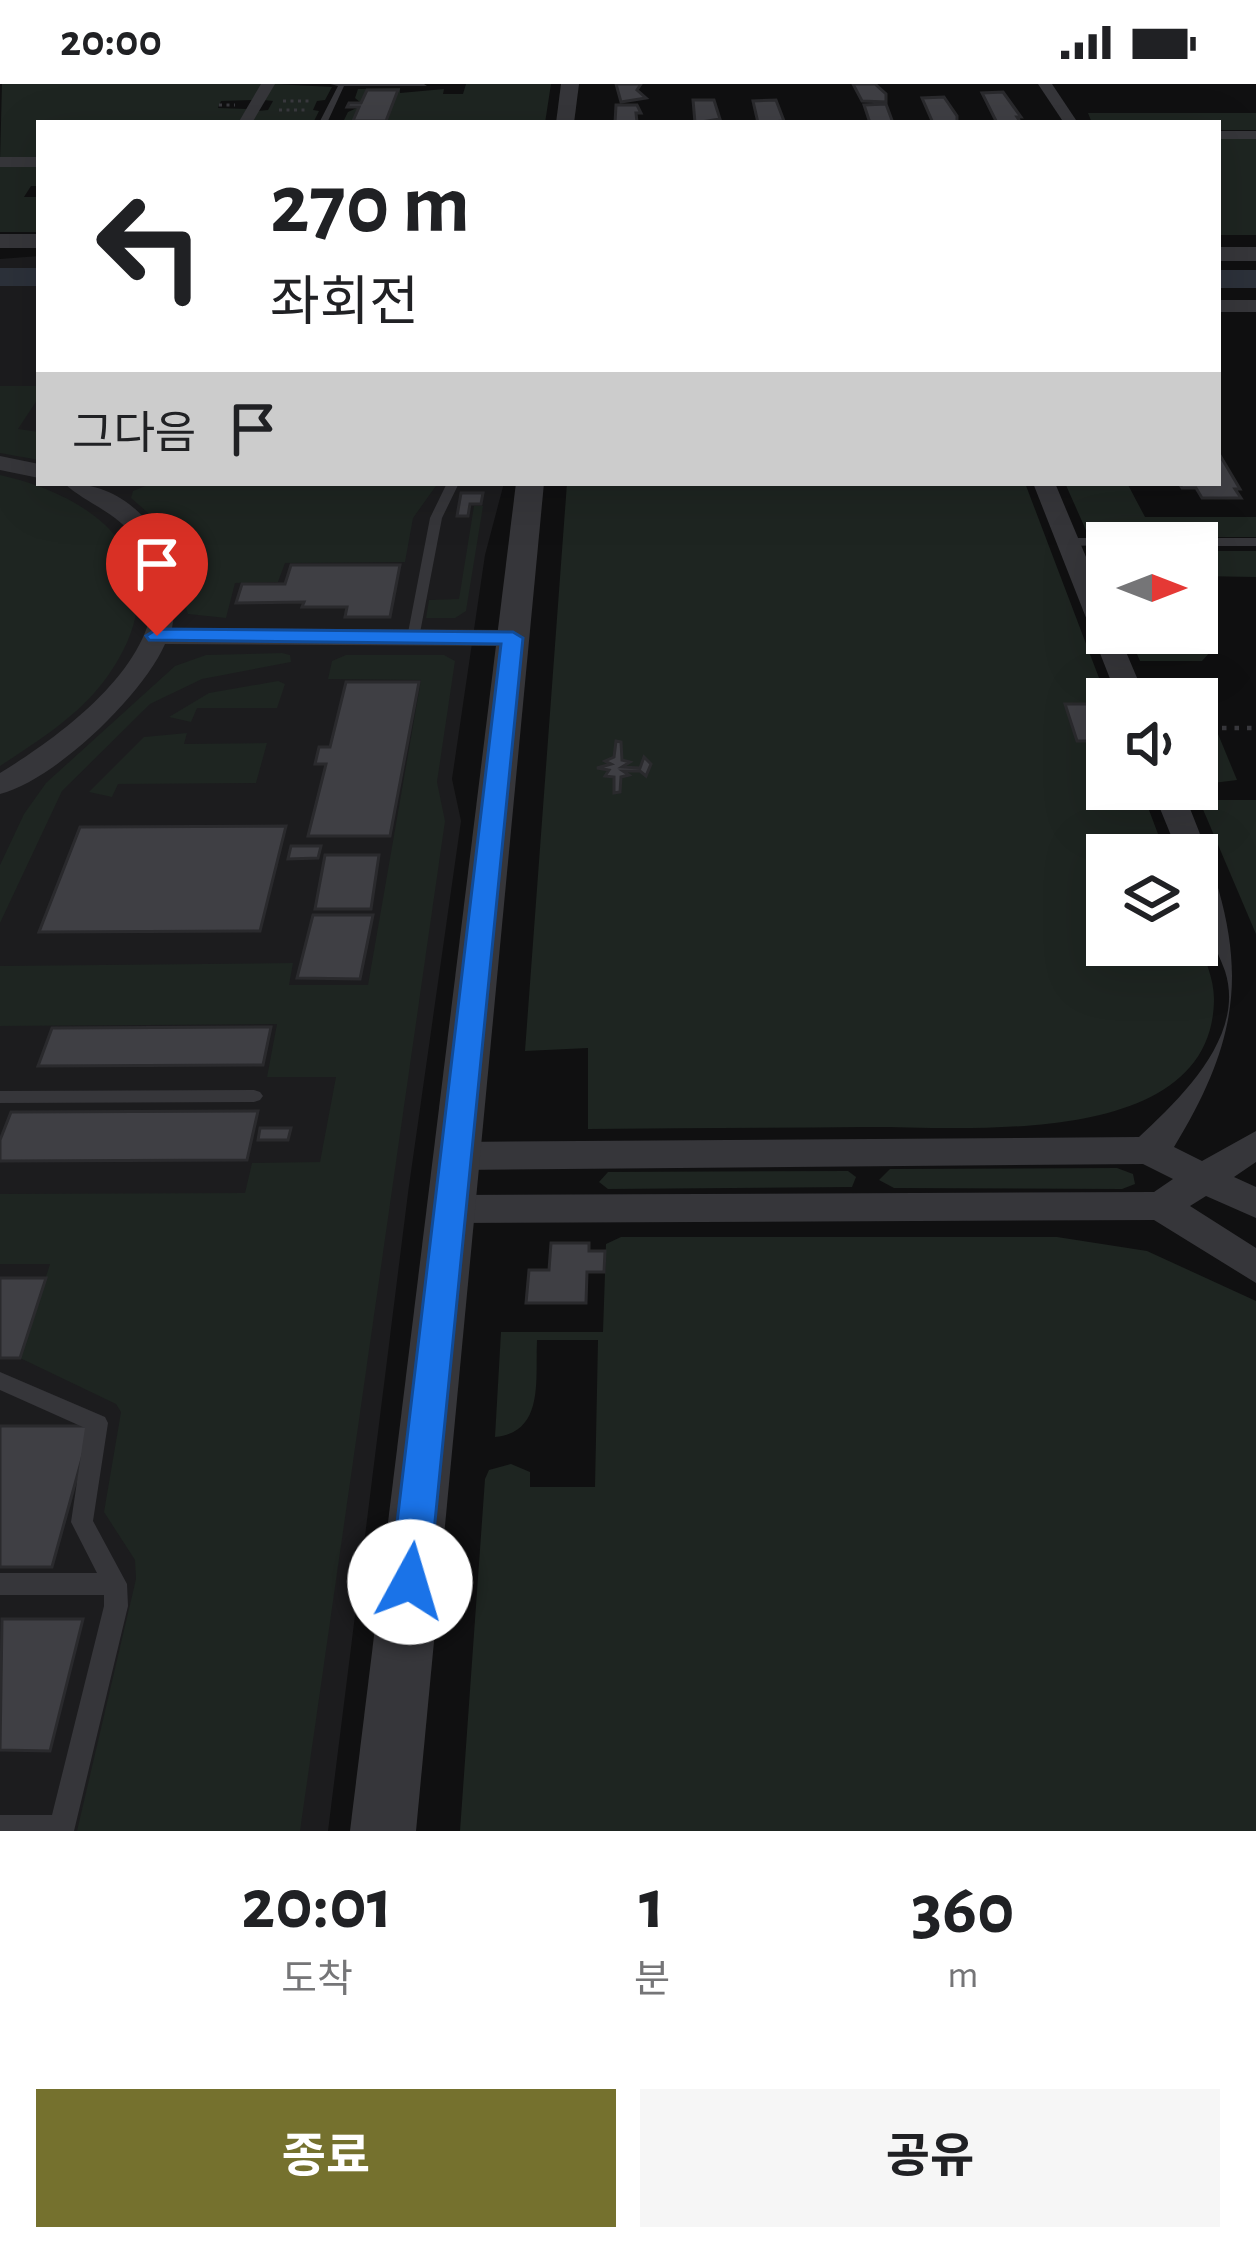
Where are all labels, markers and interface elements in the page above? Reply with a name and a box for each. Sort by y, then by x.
text: 20:00 [60,19,162,64]
text: 270 m [270,164,470,248]
icon: left [72,168,228,324]
text: 좌회전 [270,277,419,331]
icon: arrive [220,396,286,462]
text: 그다음 [72,412,196,457]
pin [106,513,208,636]
north arrow [1086,522,1218,654]
map controls [1086,522,1218,966]
icon: arrive [124,531,190,597]
button: sound [1086,678,1218,810]
button: layers [1086,834,1218,966]
position arrow [347,1519,473,1645]
text: 20:01 [241,1869,393,1941]
text: 1 [639,1869,665,1941]
text: 360 [911,1874,1015,1946]
text: m [947,1956,979,1995]
text: 도착 [281,1961,353,2000]
text: 분 [634,1961,670,2000]
button: 종료 [36,2089,616,2227]
button: 공유 [640,2089,1220,2227]

